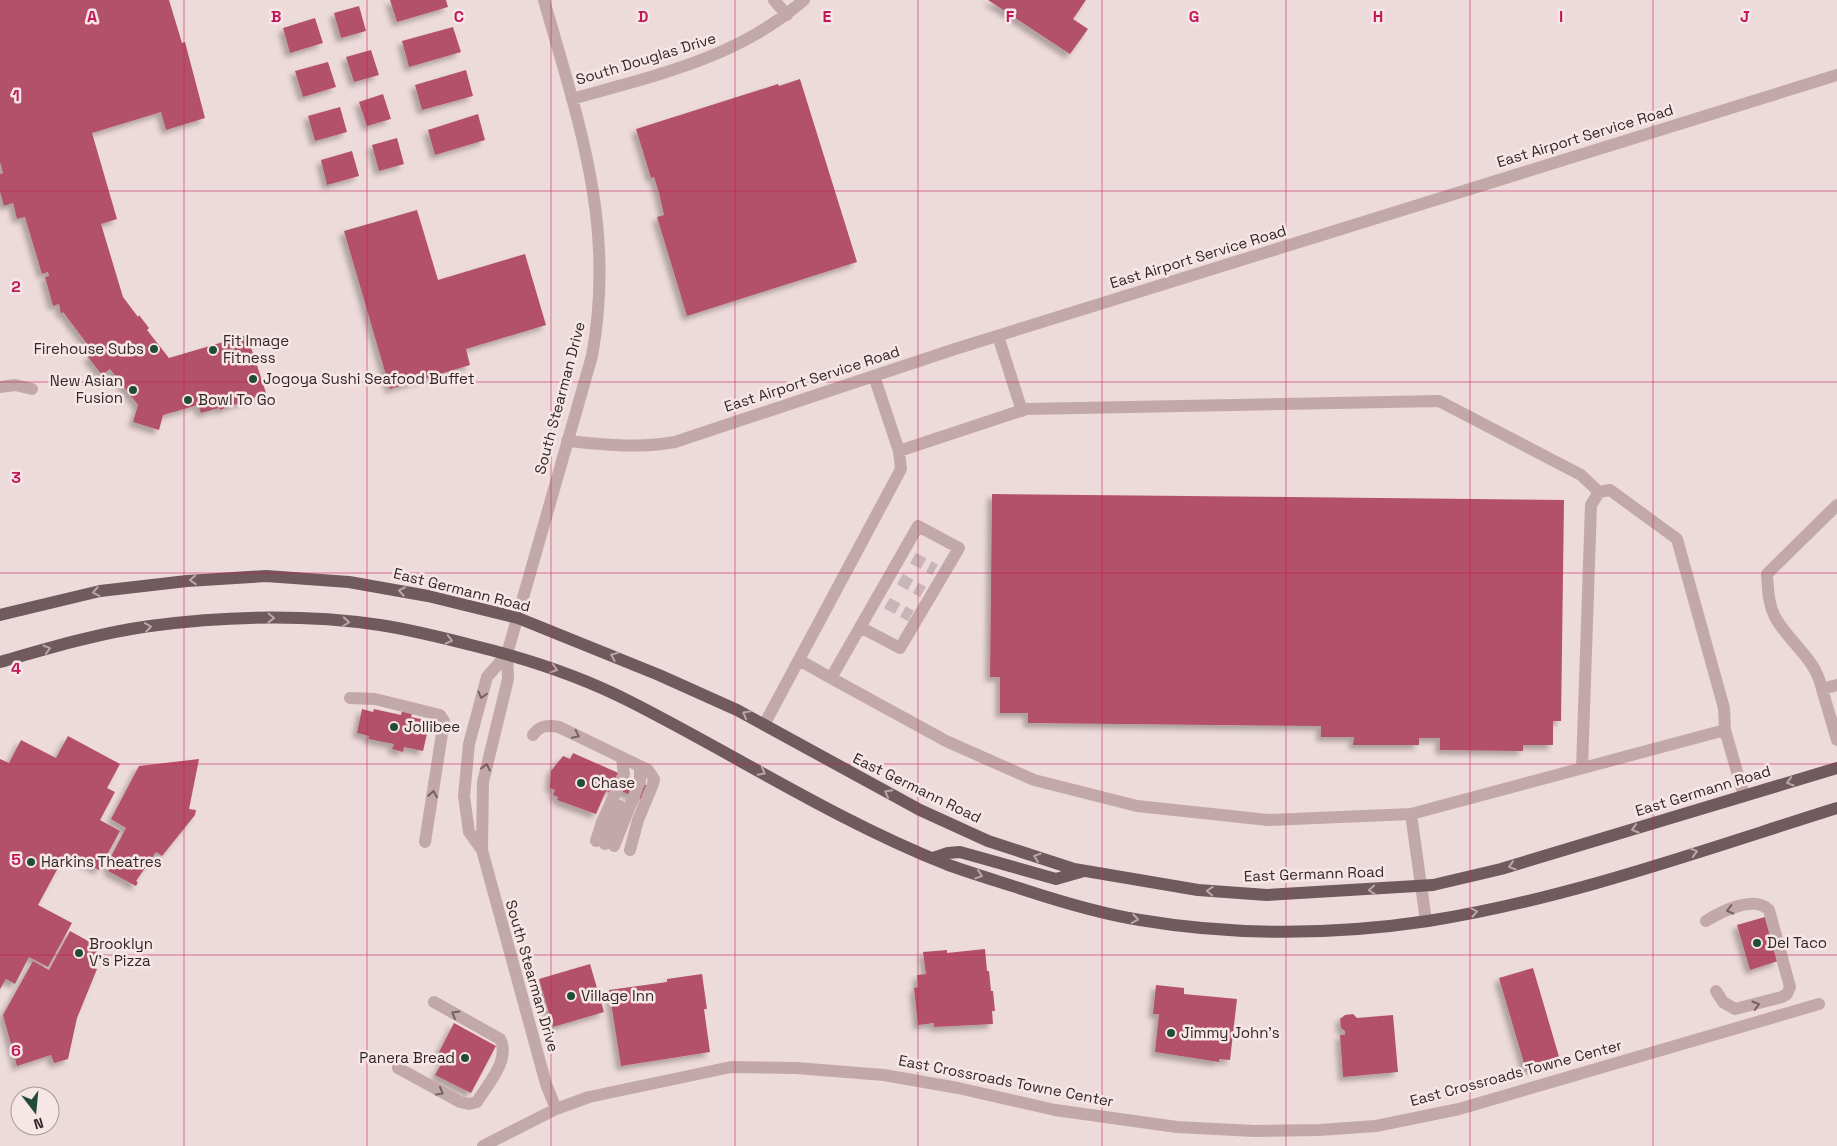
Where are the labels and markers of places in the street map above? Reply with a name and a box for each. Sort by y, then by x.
place label: Fit Image Fitness [223,331,289,367]
place label: Firehouse Subs [34,339,144,358]
marker: Firehouse Subs [148,343,160,355]
marker: Fit Image Fitness [207,344,219,356]
place label: Jogoya Sushi Seafood Buffet [263,369,475,388]
place label: New Asian Fusion [50,371,123,407]
marker: Jogoya Sushi Seafood Buffet [247,373,259,385]
marker: New Asian Fusion [127,384,139,396]
place label: Bowl To Go [198,390,276,409]
marker: Bowl To Go [182,394,194,406]
place label: Jollibee [404,717,460,736]
marker: Jollibee [388,721,400,733]
place label: Chase [591,773,635,792]
marker: Chase [575,777,587,789]
place label: Harkins Theatres [41,852,162,871]
marker: Harkins Theatres [25,856,37,868]
place label: Del Taco [1767,933,1827,952]
place label: Brooklyn V's Pizza [89,934,153,970]
marker: Del Taco [1751,937,1763,949]
marker: Brooklyn V's Pizza [73,947,85,959]
place label: Village Inn [581,986,654,1005]
marker: Village Inn [565,990,577,1002]
place label: Jimmy John's [1181,1023,1280,1042]
marker: Jimmy John's [1165,1027,1177,1039]
place label: Panera Bread [359,1048,455,1067]
marker: Panera Bread [459,1052,471,1064]

